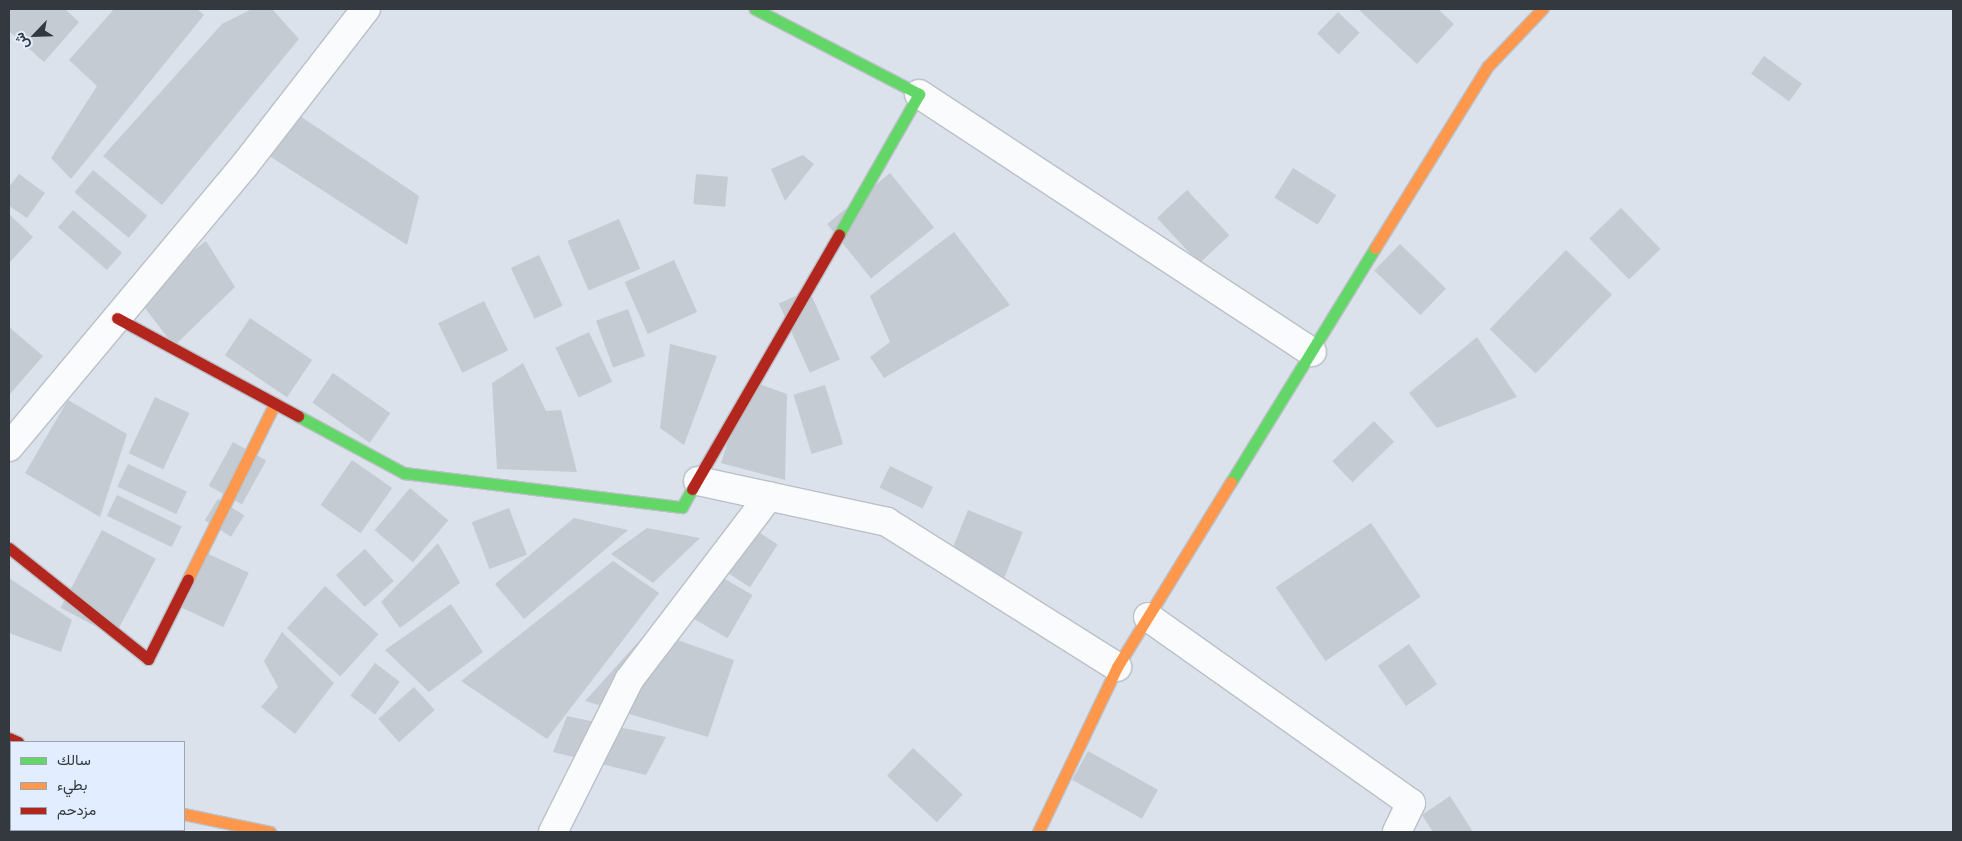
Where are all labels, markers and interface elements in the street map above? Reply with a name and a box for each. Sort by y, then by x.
north arrow [10,10,60,60]
text: ش [9,30,33,53]
legend [10,741,185,831]
text: سالك [57,749,91,769]
text: بطيء [57,774,87,794]
text: مزدحم [57,799,96,819]

